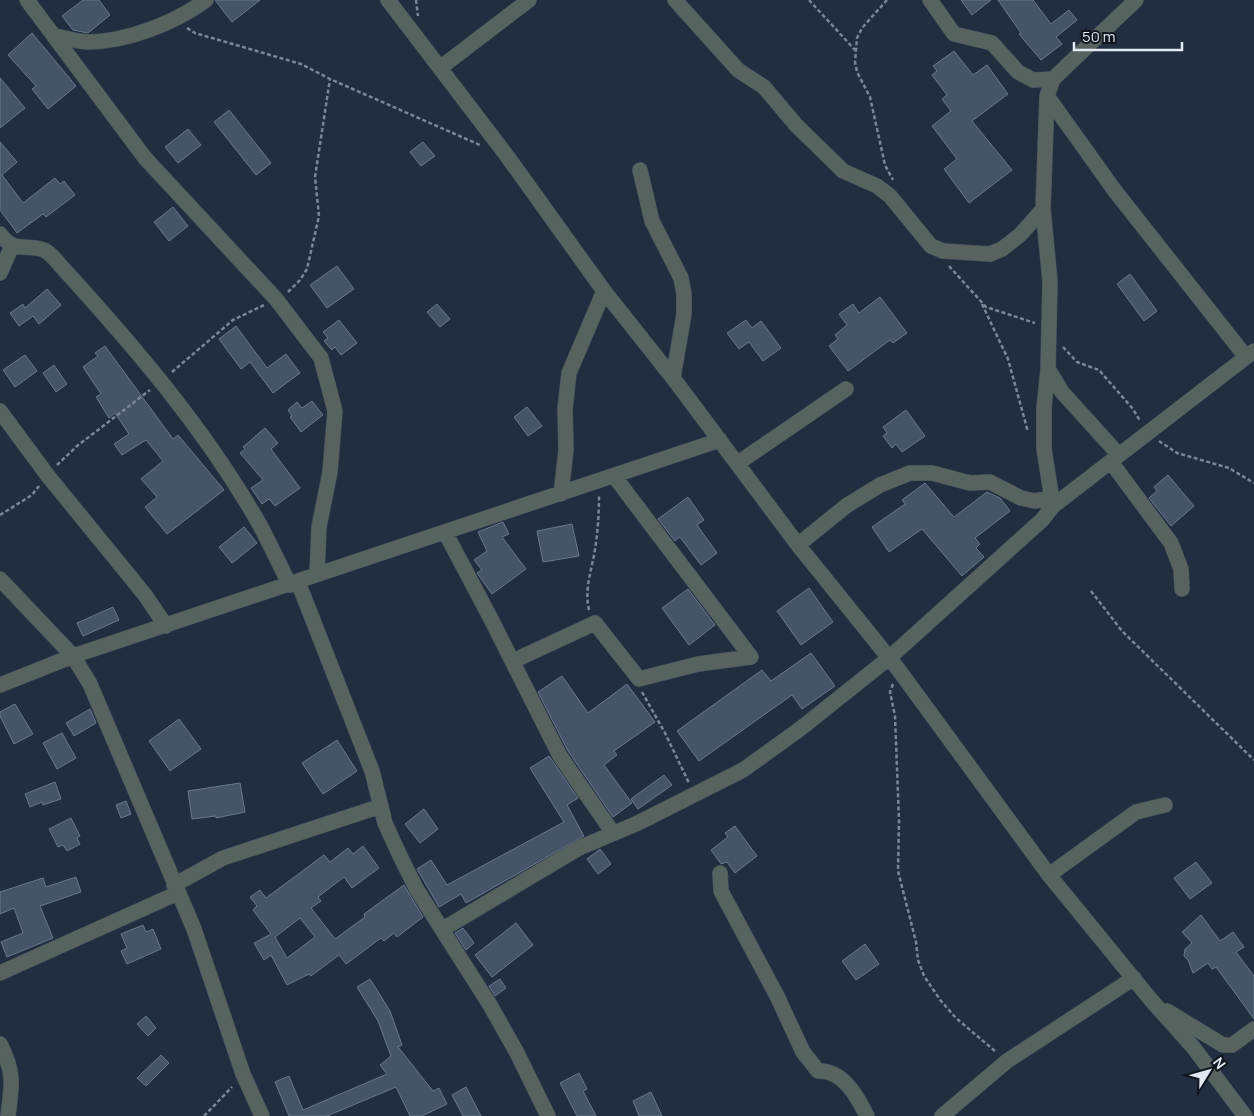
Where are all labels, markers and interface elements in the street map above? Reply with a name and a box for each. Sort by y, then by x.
scale bar [1074,20,1182,52]
text: 50 m [1082,26,1116,47]
north arrow [1184,1046,1234,1096]
text: N [1209,1053,1230,1073]

